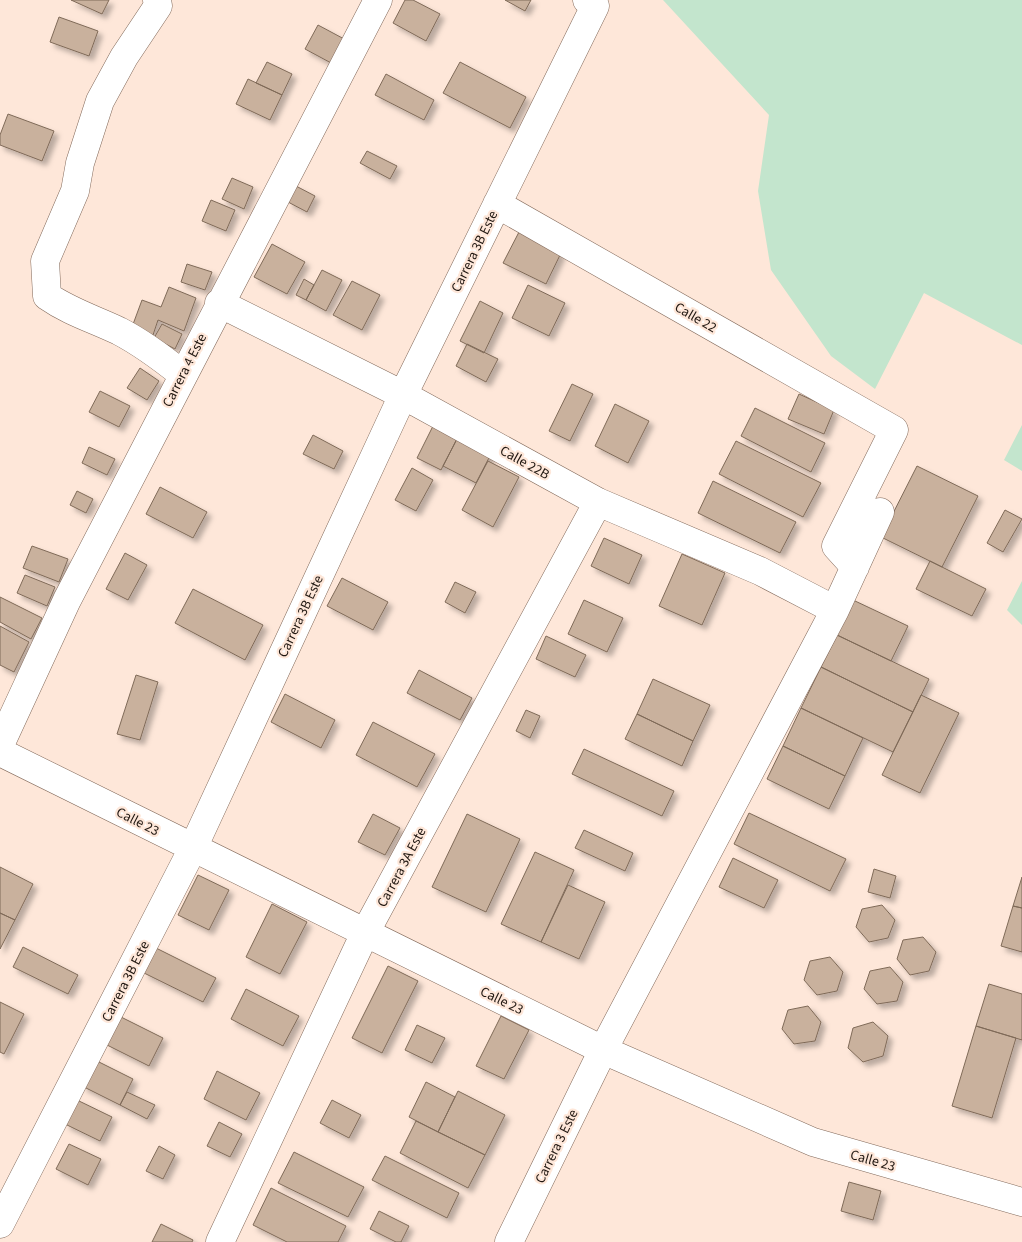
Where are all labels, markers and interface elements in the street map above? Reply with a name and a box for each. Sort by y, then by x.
street label: Carrera 3B Este [447,207,503,296]
street label: Calle 22 [671,298,720,338]
street label: Carrera 4 Este [158,330,212,411]
street label: Calle 22B [496,441,553,485]
street label: Carrera 3B Este [273,572,329,661]
street label: Calle 23 [113,803,163,841]
street label: Carrera 3A Este [372,824,431,911]
street label: Carrera 3B Este [97,937,155,1025]
street label: Calle 23 [477,982,527,1020]
street label: Carrera 3 Este [530,1106,583,1187]
street label: Calle 23 [848,1145,898,1177]

